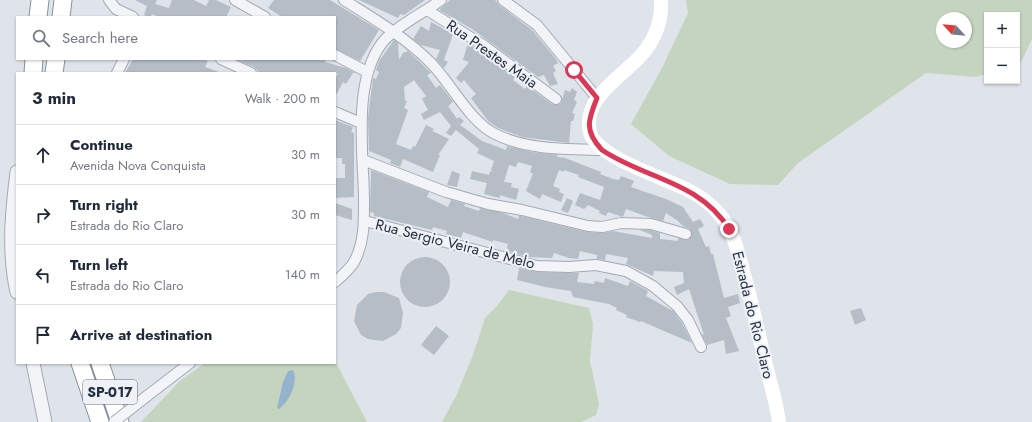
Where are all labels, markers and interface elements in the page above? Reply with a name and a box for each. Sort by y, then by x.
north arrow [936,12,972,48]
map controls [984,12,1020,84]
button: + [984,12,1020,48]
street label: Rua Prestes Maia [442,14,542,94]
search box [16,16,336,60]
icon: search [30,27,52,49]
text: Search here [62,27,138,49]
button: − [984,48,1020,84]
route start [565,61,583,79]
text: 3 min [32,86,76,110]
text: Walk · 200 m [245,89,320,108]
text: Continue [70,134,133,156]
icon: ahead [32,144,54,166]
text: 30 m [291,145,320,164]
text: Avenida Nova Conquista [70,156,206,175]
text: Turn right [70,194,138,216]
icon: right [32,204,54,226]
text: 30 m [291,205,320,224]
street label: Rua Sergio Veira de Melo [373,214,537,274]
text: Estrada do Rio Claro [70,216,183,235]
route end [720,220,738,238]
street label: Estrada do Rio Claro [727,249,779,381]
text: Turn left [70,254,128,276]
icon: left [32,264,54,286]
text: 140 m [285,265,320,284]
text: Estrada do Rio Claro [70,276,183,295]
icon: arrive [32,324,54,346]
text: Arrive at destination [70,324,212,346]
road number: SP-017 [83,380,137,404]

